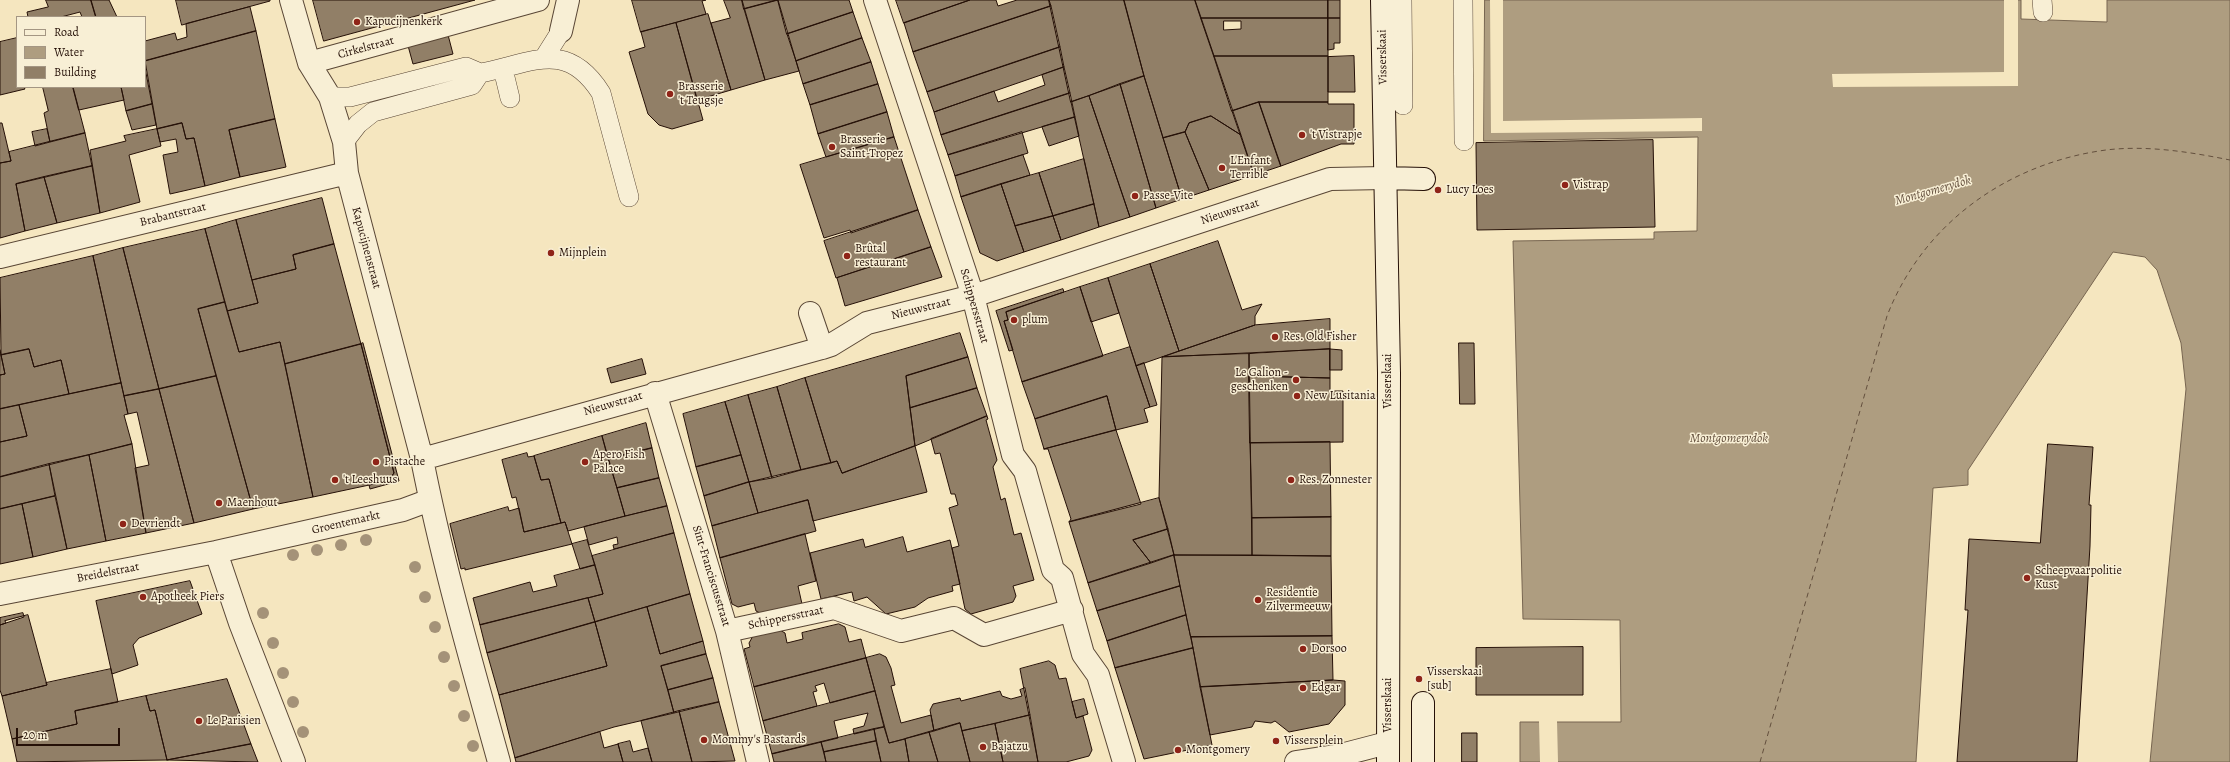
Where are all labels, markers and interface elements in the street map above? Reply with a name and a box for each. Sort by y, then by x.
place label: Kapucijnenkerk [365,15,442,29]
legend [16,16,146,88]
marker: Kapucijnenkerk [352,17,362,27]
text: Road [54,24,79,40]
street label: Visserskaai [1375,29,1391,85]
street label: Cirkelstraat [336,34,396,62]
text: Water [54,44,84,60]
text: Building [54,64,96,80]
place label: Brasserie 't Teugsje [678,80,723,108]
marker: Brasserie 't Teugsje [665,89,675,99]
place label: 't Vistrapje [1310,128,1362,142]
marker: 't Vistrapje [1297,130,1307,140]
place label: Brasserie Saint-Tropez [840,133,903,161]
marker: Brasserie Saint-Tropez [827,142,837,152]
place label: L'Enfant Terrible [1230,154,1270,182]
marker: L'Enfant Terrible [1217,163,1227,173]
water label: Montgomerydok [1893,173,1973,209]
place label: Vistrap [1573,178,1608,192]
marker: Vistrap [1560,180,1570,190]
place label: Lucy Loes [1446,183,1494,197]
marker: Lucy Loes [1433,185,1443,195]
place label: Passe-Vite [1143,189,1193,203]
marker: Passe-Vite [1130,191,1140,201]
street label: Nieuwstraat [1199,196,1261,228]
street label: Brabantstraat [138,200,208,230]
street label: Kapucijnenstraat [348,205,384,291]
place label: Brûtal restaurant [855,242,906,270]
place label: Mijnplein [559,246,607,260]
marker: Mijnplein [546,248,556,258]
marker: Brûtal restaurant [842,251,852,261]
street label: Schippersstraat [956,267,992,345]
street label: Nieuwstraat [890,295,952,323]
place label: plum [1022,313,1048,327]
marker: plum [1009,315,1019,325]
place label: Res. Old Fisher [1283,330,1357,344]
marker: Res. Old Fisher [1270,332,1280,342]
street label: Visserskaai [1381,354,1395,408]
place label: Le Galion - geschenken [1231,366,1288,394]
marker: Le Galion - geschenken [1291,375,1301,385]
street label: Nieuwstraat [582,389,644,419]
place label: New Lusitania [1305,389,1375,403]
marker: New Lusitania [1292,391,1302,401]
water label: Montgomerydok [1690,431,1768,447]
place label: Apero Fish Palace [593,448,645,476]
place label: Pistache [384,455,425,469]
marker: Pistache [371,457,381,467]
marker: Apero Fish Palace [580,457,590,467]
place label: 't Leeshuus [343,473,397,487]
place label: Res. Zonnester [1299,473,1372,487]
marker: 't Leeshuus [330,475,340,485]
marker: Res. Zonnester [1286,475,1296,485]
place label: Maenhout [227,496,277,510]
marker: Maenhout [214,498,224,508]
street label: Groentemarkt [310,508,382,538]
place label: Devriendt [131,517,180,531]
marker: Devriendt [118,519,128,529]
street label: Sint-Franciscusstraat [689,524,733,628]
street label: Breidelstraat [75,560,141,586]
place label: Scheepvaarpolitie Kust [2035,564,2122,592]
marker: Scheepvaarpolitie Kust [2022,573,2032,583]
place label: Residentie Zilvermeeuw [1266,586,1330,614]
place label: Apotheek Piers [151,590,224,604]
marker: Apotheek Piers [138,592,148,602]
marker: Residentie Zilvermeeuw [1253,595,1263,605]
street label: Schippersstraat [747,603,825,633]
place label: Dorsoo [1311,642,1347,656]
marker: Dorsoo [1298,644,1308,654]
place label: Visserskaai [sub] [1427,665,1482,693]
marker: Visserskaai [sub] [1414,674,1424,684]
street label: Visserskaai [1381,678,1395,732]
place label: Edgar [1311,681,1340,695]
marker: Edgar [1298,683,1308,693]
place label: Le Parisien [207,714,261,728]
marker: Le Parisien [194,716,204,726]
scale bar [18,720,122,746]
text: 20 m [23,727,47,743]
place label: Mommy's Bastards [712,733,806,747]
place label: Vissersplein [1284,734,1343,748]
marker: Mommy's Bastards [699,735,709,745]
marker: Vissersplein [1271,736,1281,746]
place label: Bajatzu [991,740,1028,754]
marker: Bajatzu [978,742,988,752]
place label: Montgomery [1186,743,1250,757]
marker: Montgomery [1173,745,1183,755]

